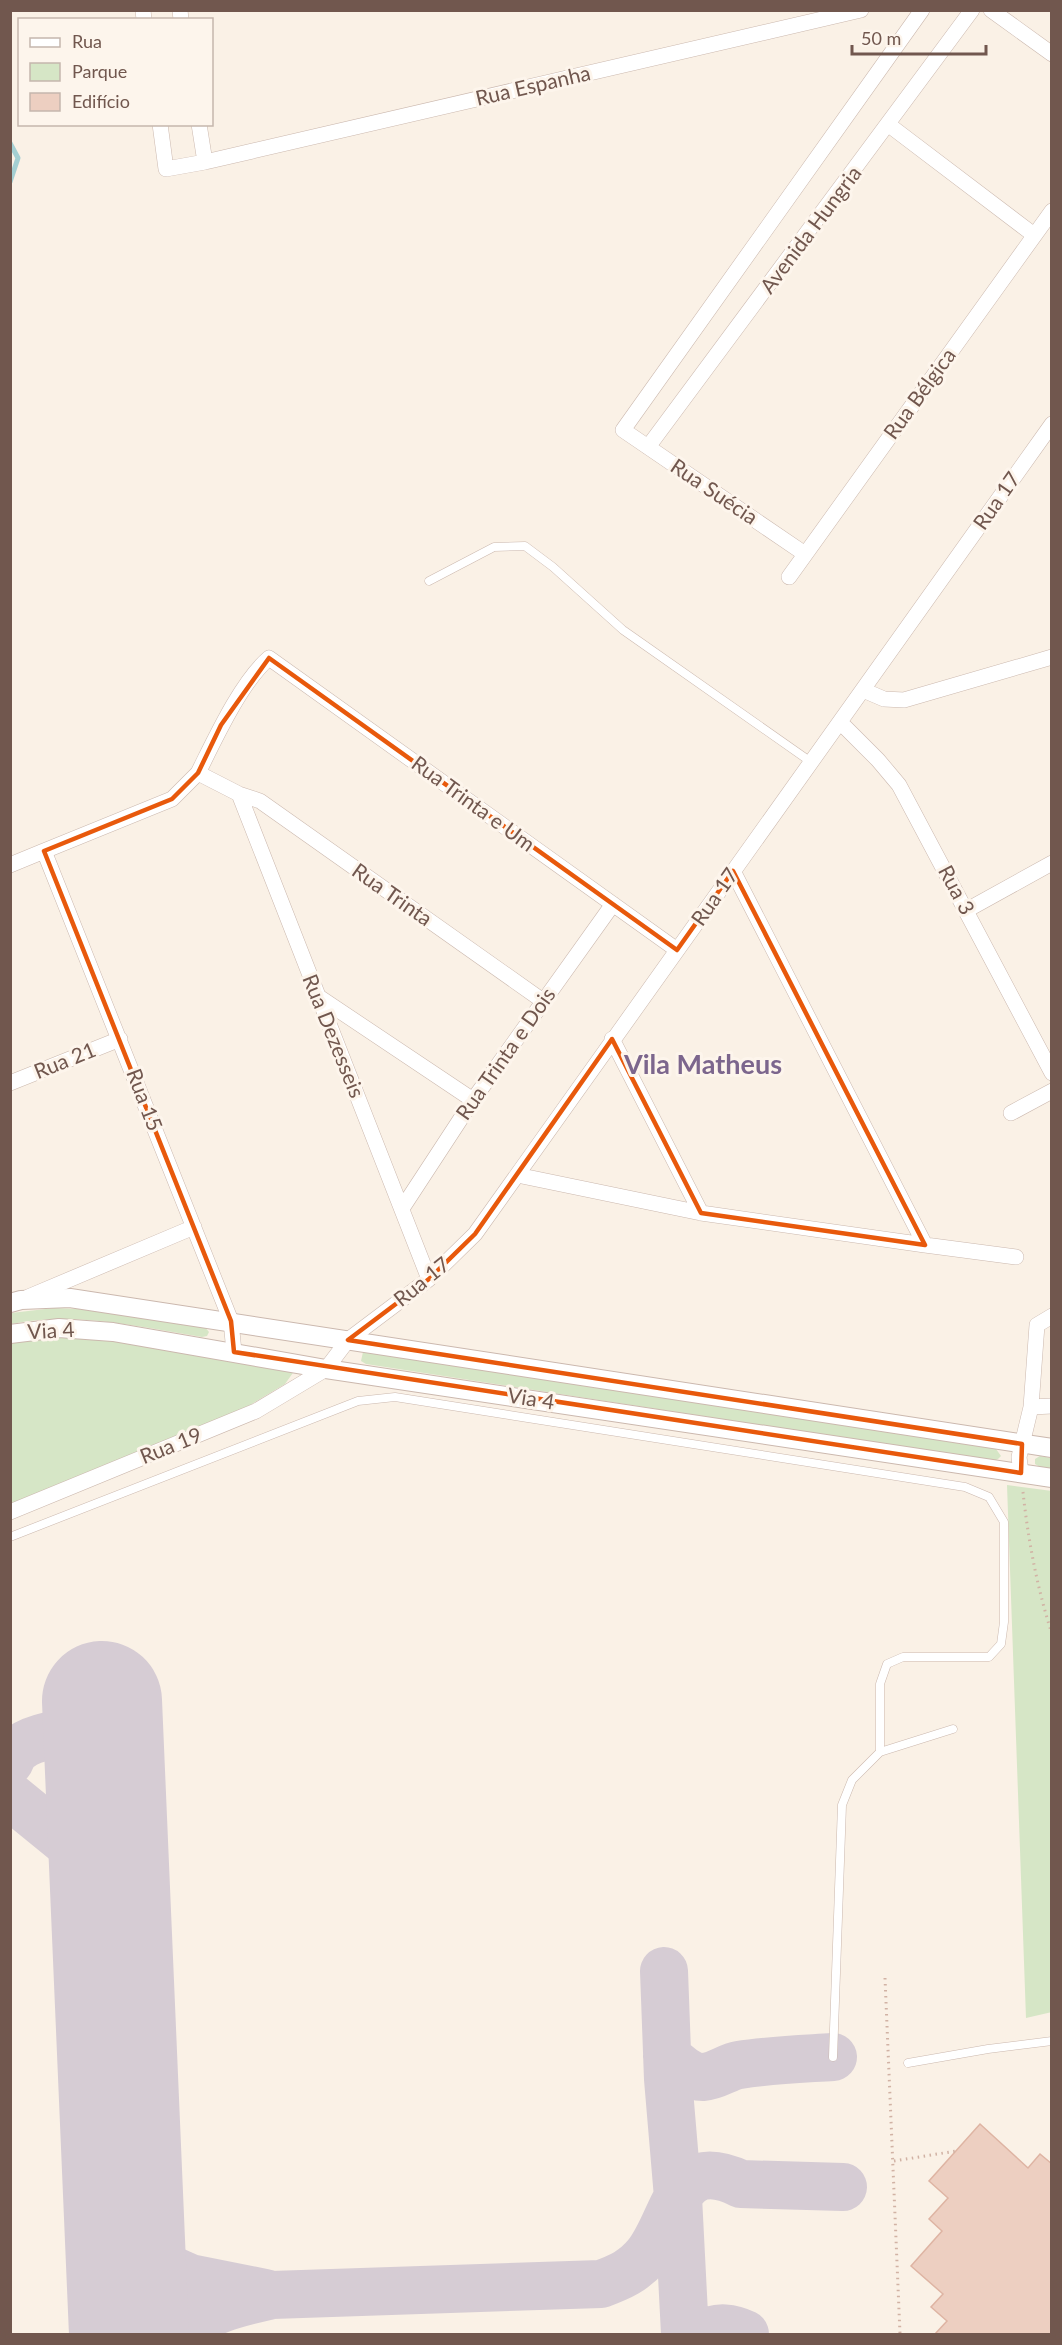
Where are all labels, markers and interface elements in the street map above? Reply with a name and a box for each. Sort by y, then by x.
legend [18,18,213,126]
scale bar [852,18,986,56]
text: 50 m [861,27,901,49]
text: Rua [72,30,102,52]
street label: Rua Espanha [473,59,593,110]
text: Parque [72,60,127,82]
text: Edifício [72,90,130,112]
street label: Avenida Hungria [754,161,866,298]
street label: Rua Bélgica [877,343,960,443]
street label: Rua Suécia [667,453,763,529]
street label: Rua 17 [967,467,1025,534]
street label: Rua Trinta e Um [407,750,540,856]
street label: Rua Trinta [348,857,438,930]
street label: Rua 3 [934,860,981,918]
street label: Rua 17 [685,863,743,930]
street label: Rua Dezesseis [298,970,371,1101]
street label: Rua Trinta e Dois [450,982,560,1124]
street label: Rua 21 [30,1036,99,1083]
district label: Vila Matheus [623,1047,782,1080]
street label: Rua 15 [122,1065,169,1134]
street label: Rua 17 [388,1251,454,1311]
street label: Via 4 [27,1316,75,1343]
street label: Via 4 [506,1381,557,1414]
street label: Rua 19 [136,1421,205,1468]

